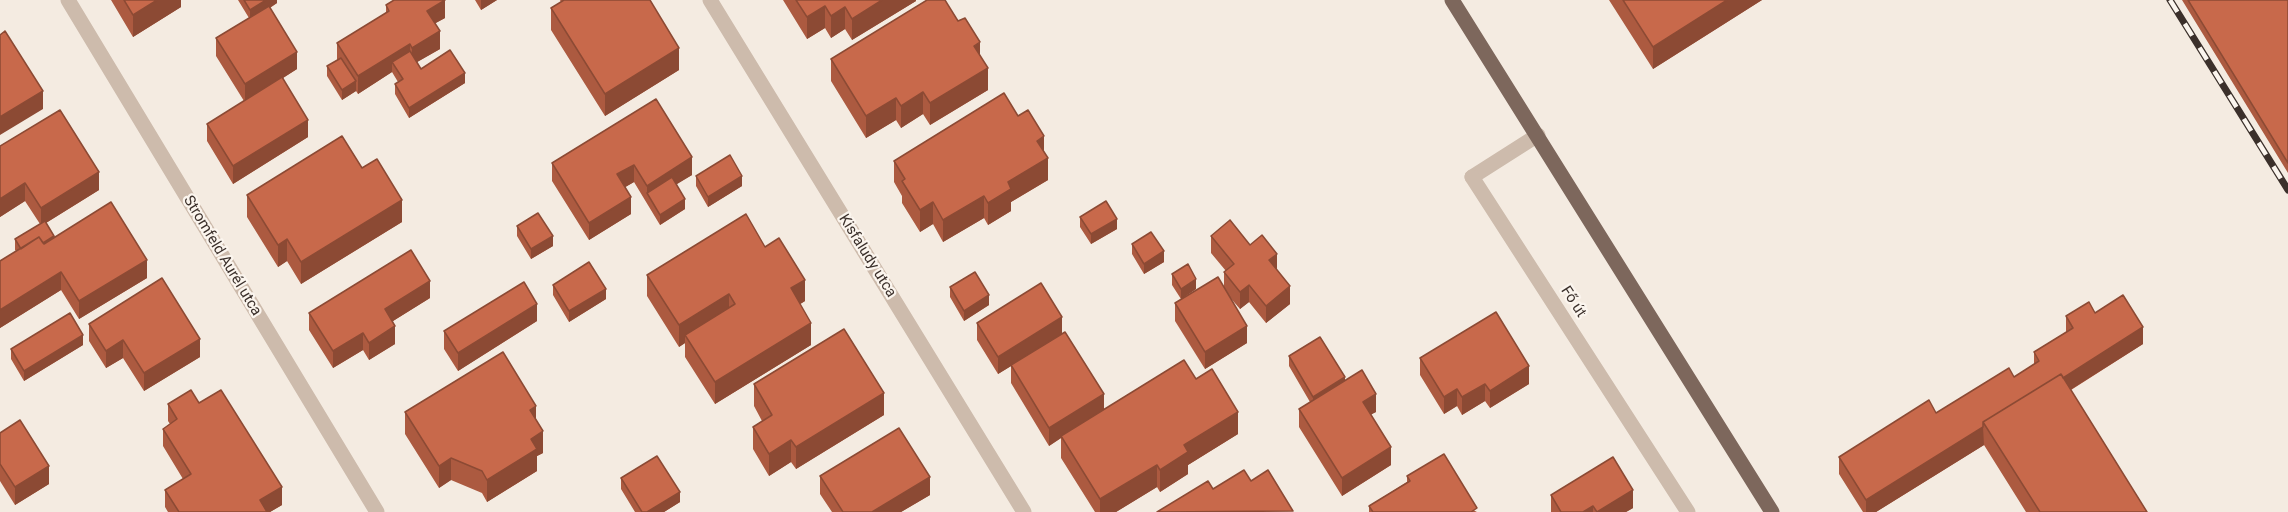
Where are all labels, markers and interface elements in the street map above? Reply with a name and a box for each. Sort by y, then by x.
street label: Stromfeld Aurél utca [179,193,265,319]
street label: Kisfaludy utca [834,211,900,301]
street label: Fő út [1556,283,1590,321]

